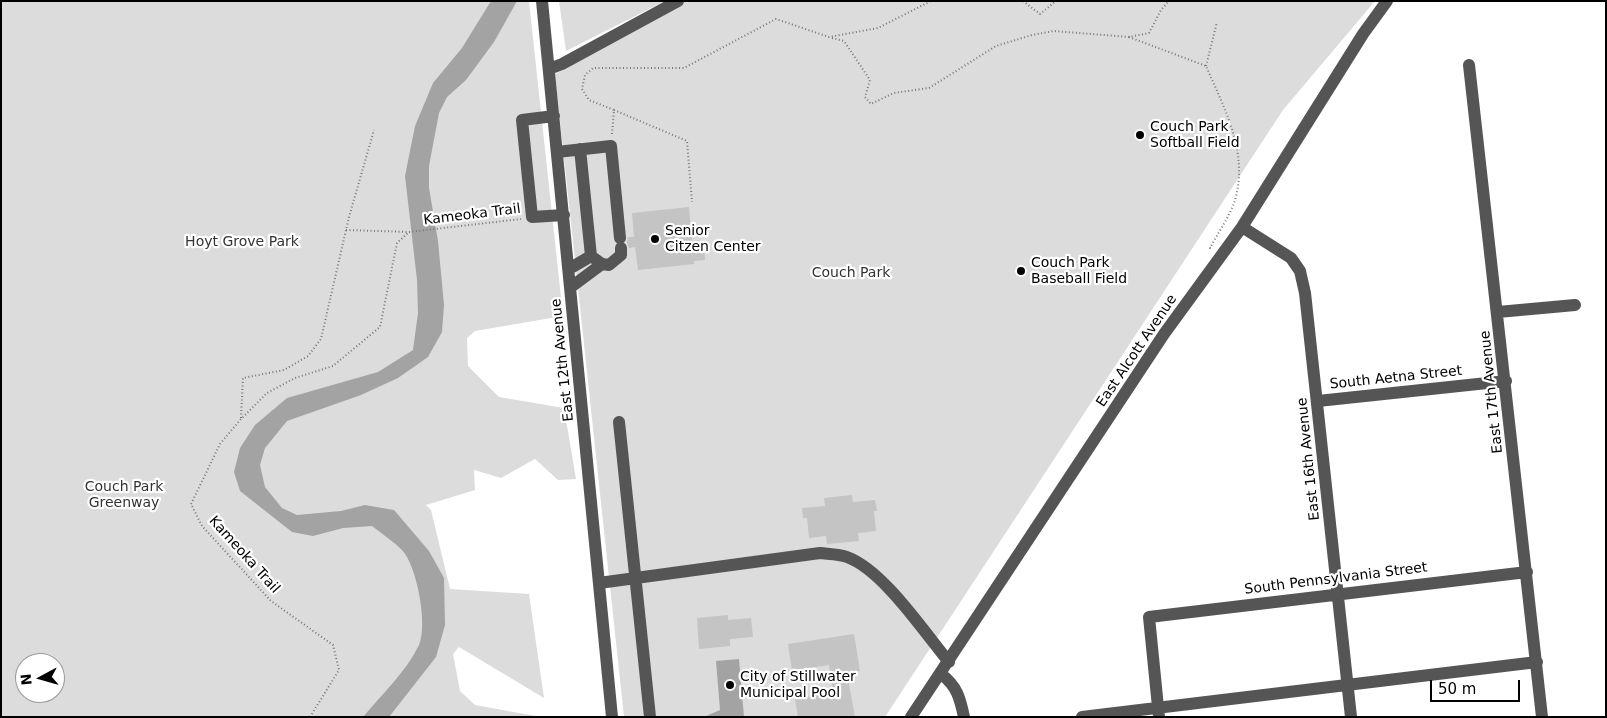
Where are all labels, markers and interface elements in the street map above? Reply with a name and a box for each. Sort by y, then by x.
place label: Couch Park Softball Field [1150,119,1240,152]
marker: Couch Park Softball Field [1134,129,1146,141]
street label: Kameoka Trail [422,201,522,229]
place label: Senior Citzen Center [665,223,761,256]
marker: Senior Citzen Center [649,233,661,245]
park label: Hoyt Grove Park [185,234,299,250]
place label: Couch Park Baseball Field [1031,255,1127,288]
park label: Couch Park [812,265,890,281]
marker: Couch Park Baseball Field [1015,265,1027,277]
street label: East Alcott Avenue [1093,292,1181,410]
street label: East 12th Avenue [548,298,578,422]
street label: East 17th Avenue [1477,330,1507,454]
street label: South Aetna Street [1329,363,1463,393]
street label: East 16th Avenue [1294,397,1324,521]
park label: Couch Park Greenway [85,479,163,512]
street label: Kameoka Trail [205,513,283,597]
street label: South Pennsylvania Street [1244,559,1428,599]
north arrow [15,653,65,703]
place label: City of Stillwater Municipal Pool [740,669,856,702]
scale bar [1432,670,1522,702]
text: N [18,673,35,686]
marker: City of Stillwater Municipal Pool [724,679,736,691]
text: 50 m [1438,680,1476,698]

